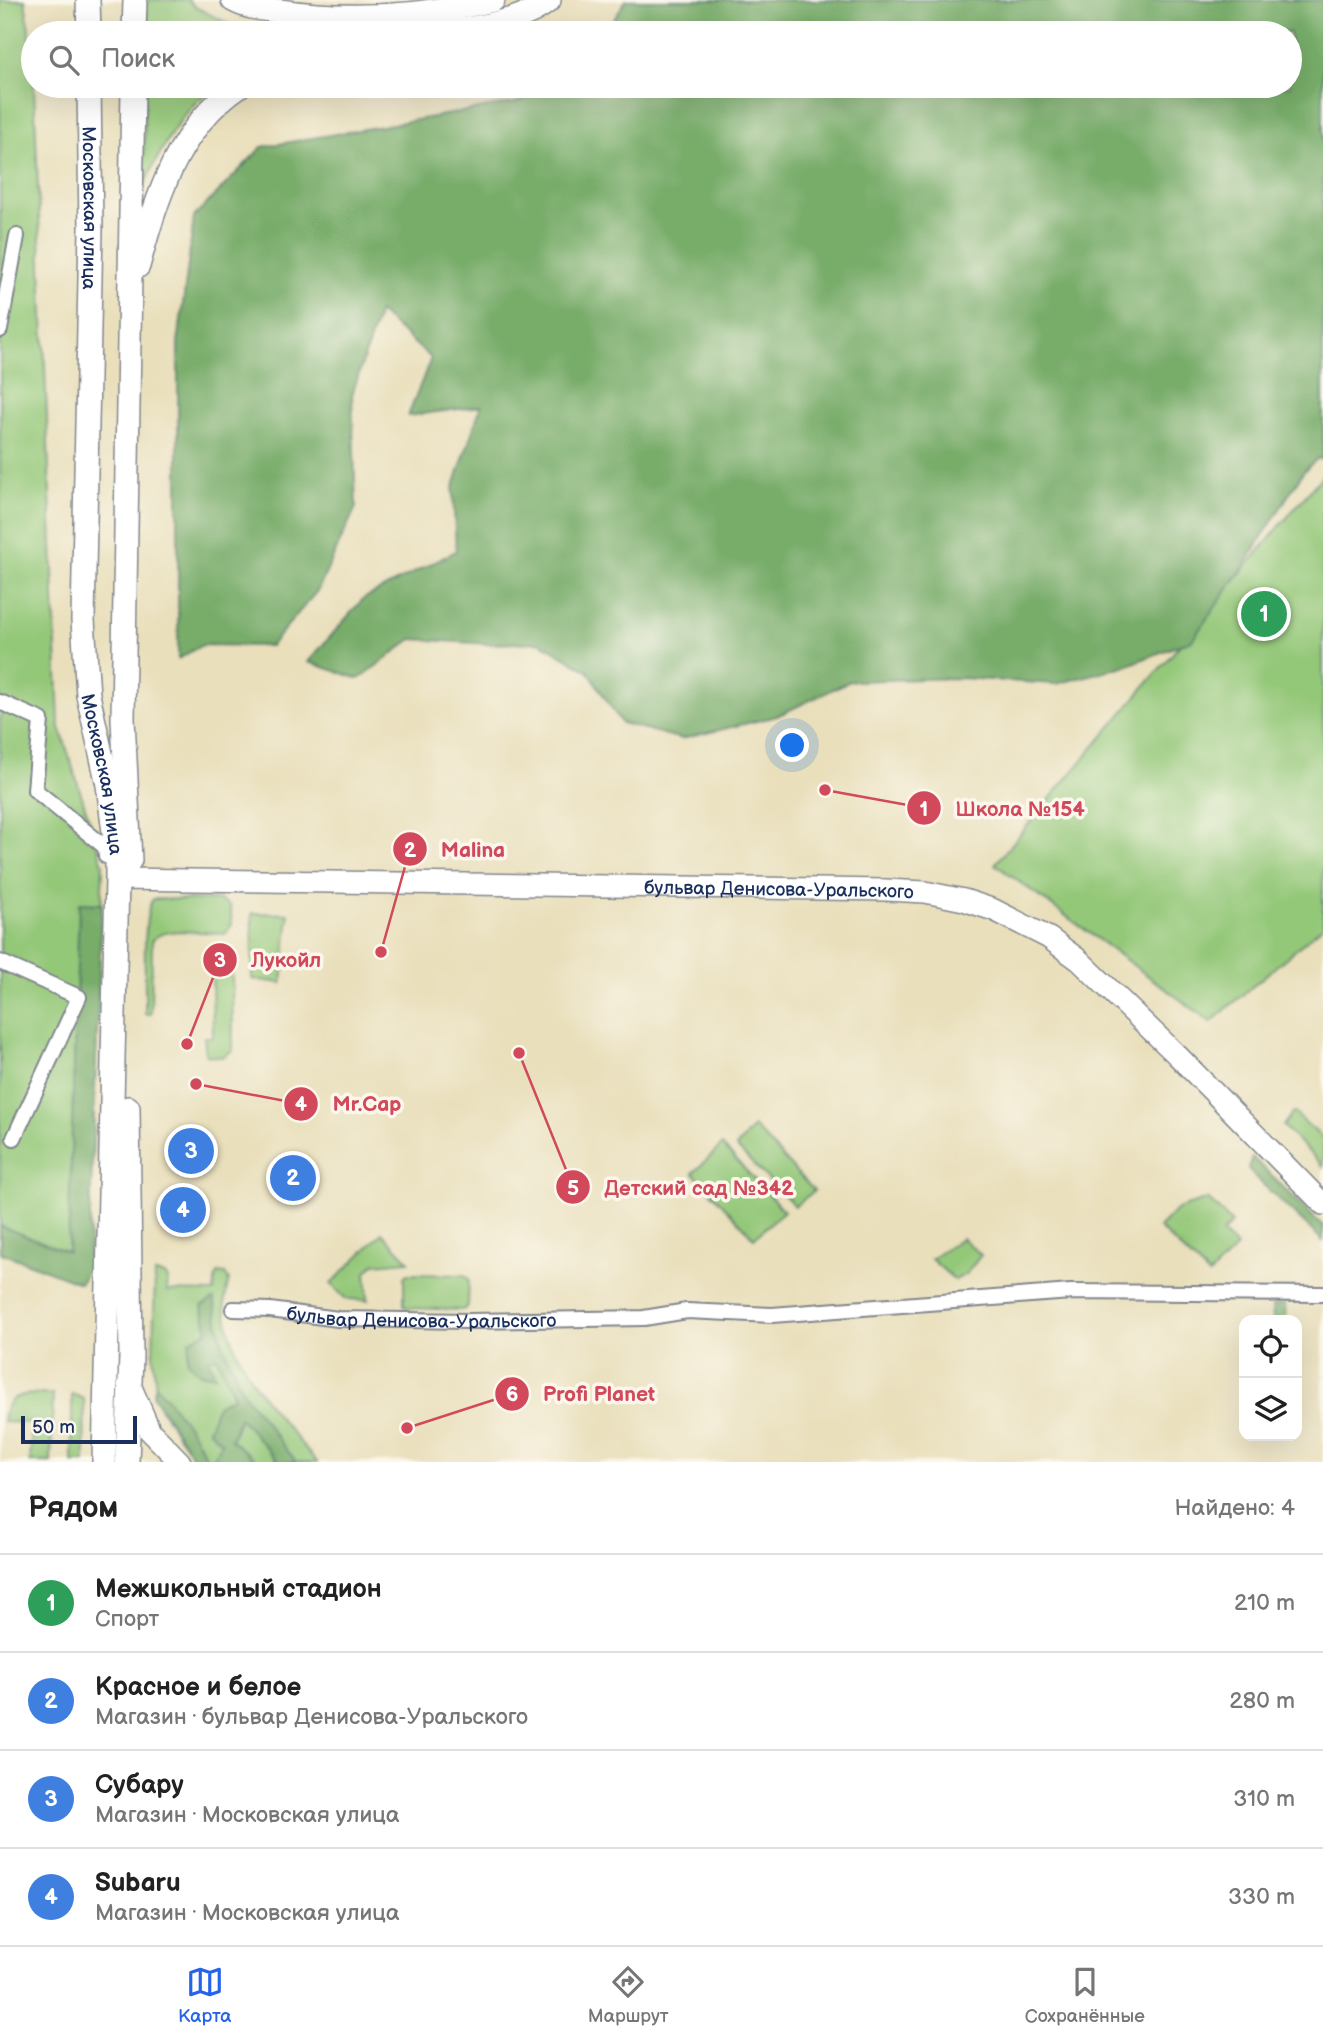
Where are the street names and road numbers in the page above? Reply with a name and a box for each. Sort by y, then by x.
street label: Московская улица [77,126,101,290]
street label: Московская улица [75,692,127,856]
street label: бульвар Денисова-Уральского [644,877,914,904]
street label: бульвар Денисова-Уральского [285,1302,557,1334]

